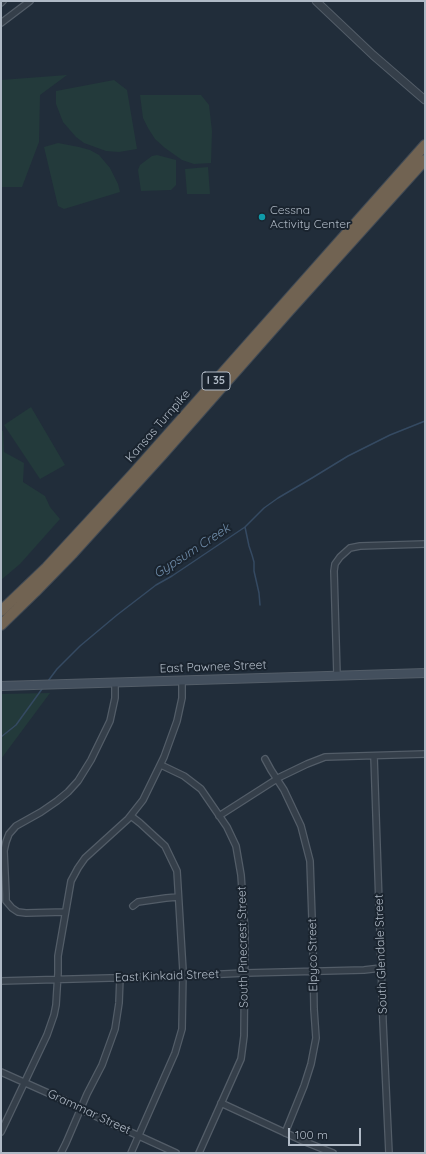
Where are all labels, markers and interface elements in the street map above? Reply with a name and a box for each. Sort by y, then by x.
place label: Cessna Activity Center [270,203,351,231]
marker: Cessna Activity Center [257,212,267,222]
road number: I 35 [202,372,230,390]
street label: Kansas Turnpike [123,387,193,465]
water label: Gypsum Creek [151,520,233,582]
street label: East Pawnee Street [159,658,267,676]
street label: South Pinecrest Street [235,886,251,1008]
street label: South Glendale Street [372,894,390,1014]
street label: Elpyco Street [305,918,321,992]
street label: East Kinkaid Street [115,967,219,985]
street label: Grammar Street [45,1086,133,1138]
scale bar [290,1120,363,1146]
text: 100 m [295,1127,328,1142]

